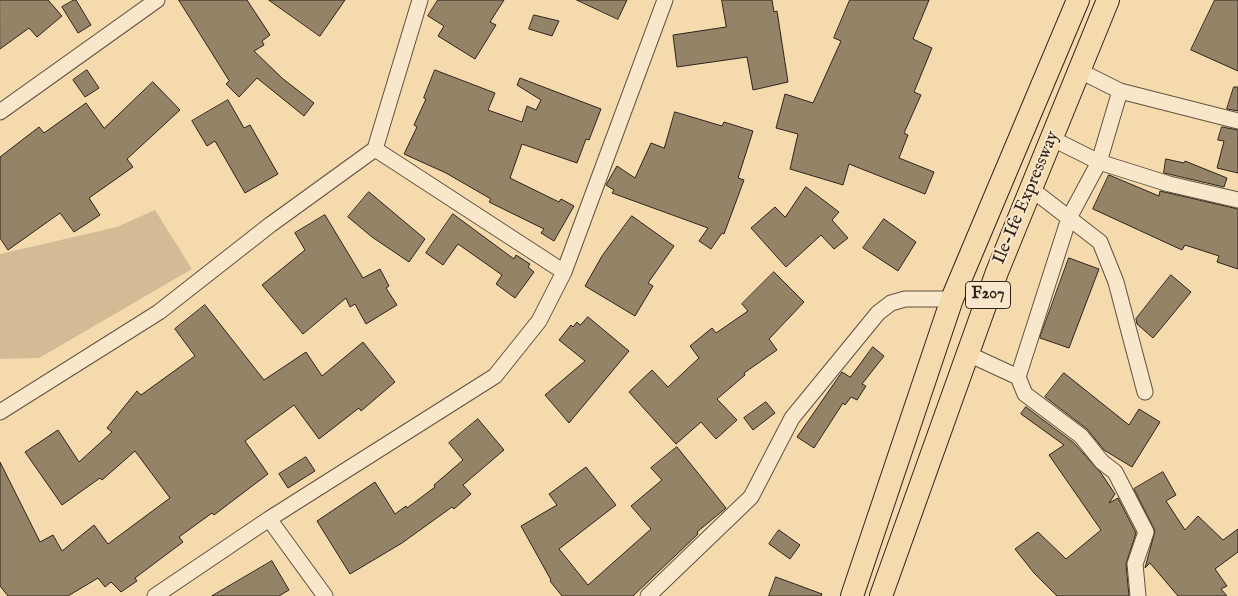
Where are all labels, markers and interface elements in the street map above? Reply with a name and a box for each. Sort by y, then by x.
street label: Ile-Ife Expressway [989,128,1065,268]
road number: F207 [966,282,1010,308]

